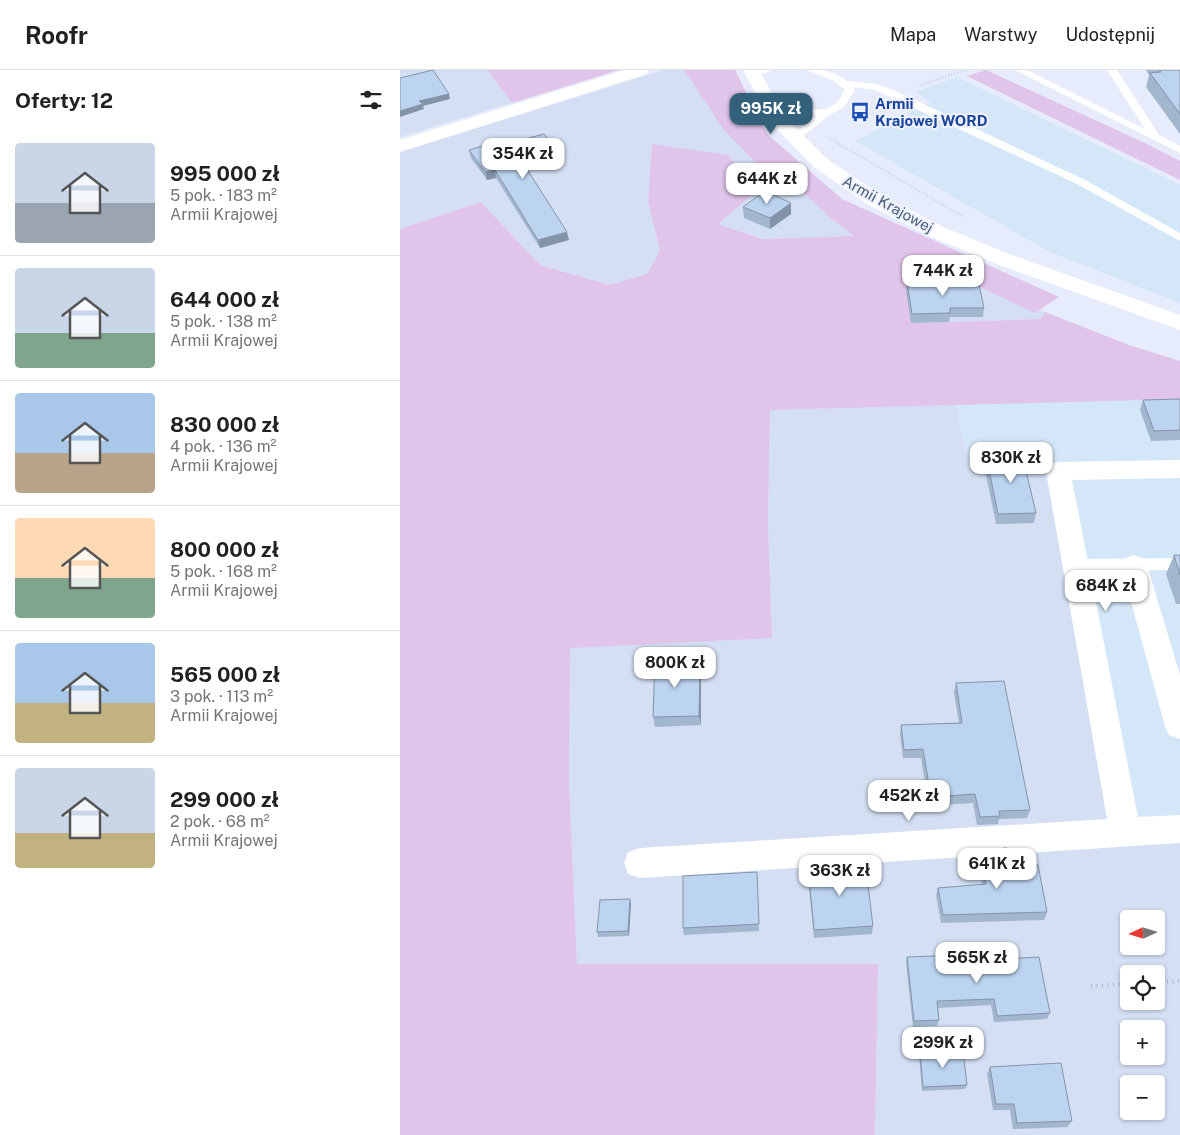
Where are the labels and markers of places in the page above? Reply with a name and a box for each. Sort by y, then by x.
pin: 995K zł [725,92,817,135]
place label: Armii Krajowej WORD [875,95,988,129]
bus stop icon: Armii Krajowej WORD [849,101,871,123]
pin: 354K zł [477,138,569,180]
pin: 644K zł [721,162,813,205]
pin: 744K zł [897,254,989,297]
pin: 830K zł [965,442,1057,484]
pin: 684K zł [1060,570,1152,612]
pin: 800K zł [629,646,721,689]
pin: 452K zł [863,780,955,822]
pin: 641K zł [951,848,1043,890]
pin: 363K zł [794,854,886,897]
pin: 565K zł [931,942,1023,984]
pin: 299K zł [897,1026,989,1069]

